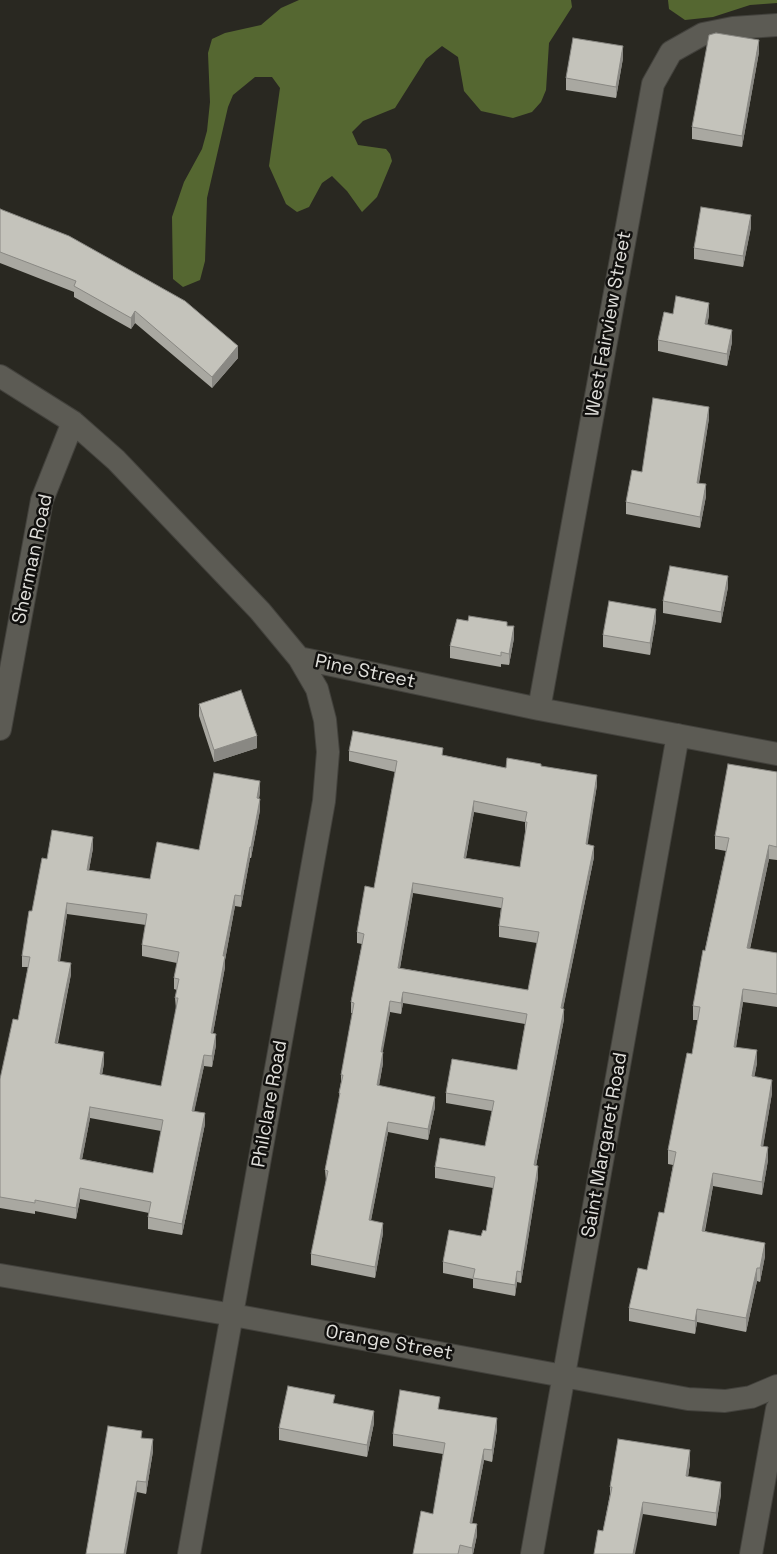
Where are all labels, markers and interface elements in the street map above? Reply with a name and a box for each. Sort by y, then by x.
street label: West Fairview Street [581,229,637,419]
street label: Sherman Road [8,492,58,626]
street label: Pine Street [313,650,417,694]
street label: Philclare Road [248,1039,292,1169]
street label: Saint Margaret Road [577,1051,633,1239]
street label: Orange Street [324,1321,454,1365]

